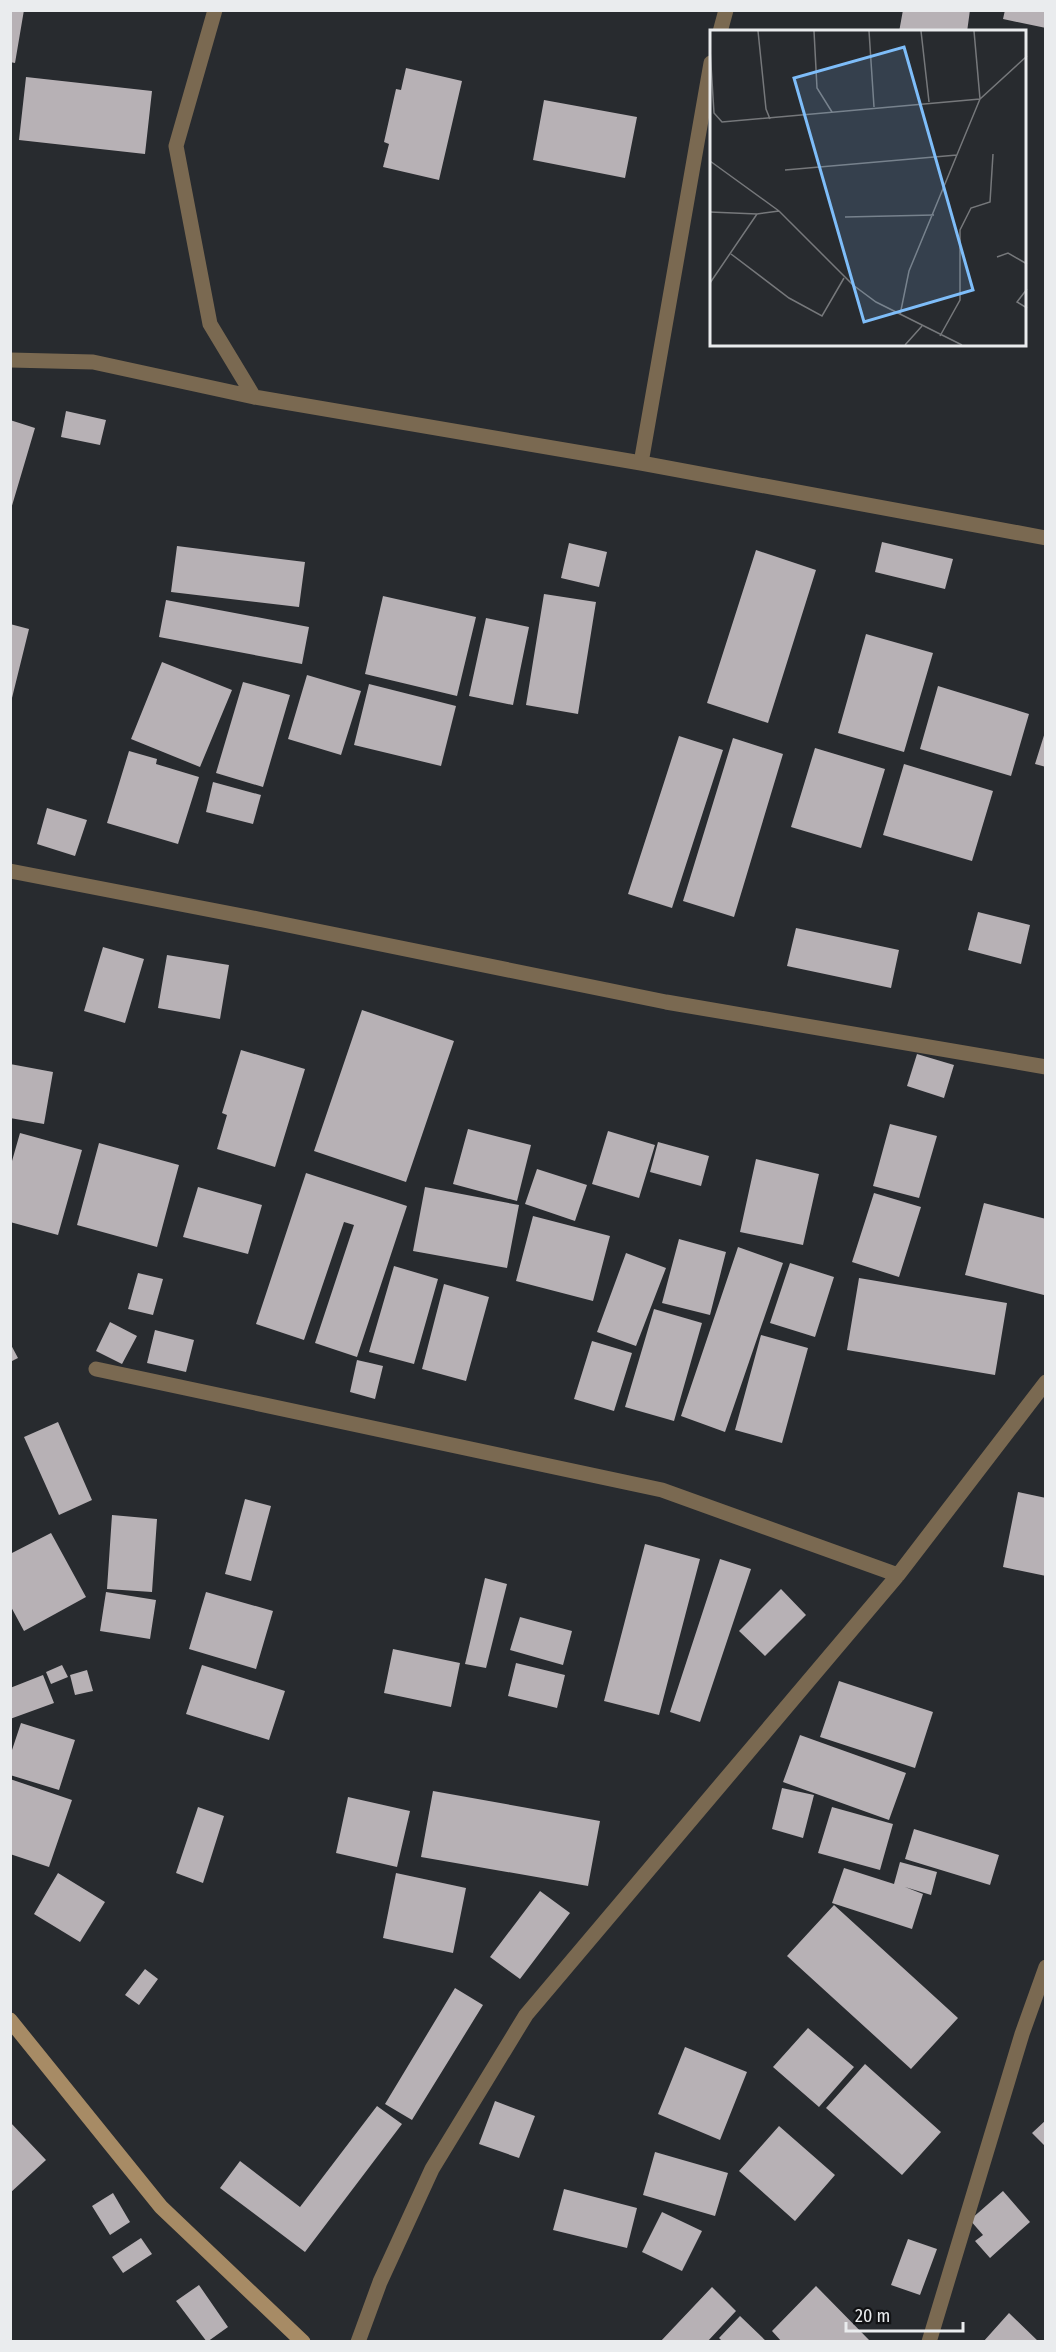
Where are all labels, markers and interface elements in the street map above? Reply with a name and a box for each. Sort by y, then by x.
inset map [710,30,1026,346]
scale bar [846,2295,963,2333]
text: 20 m [855,2305,890,2327]

